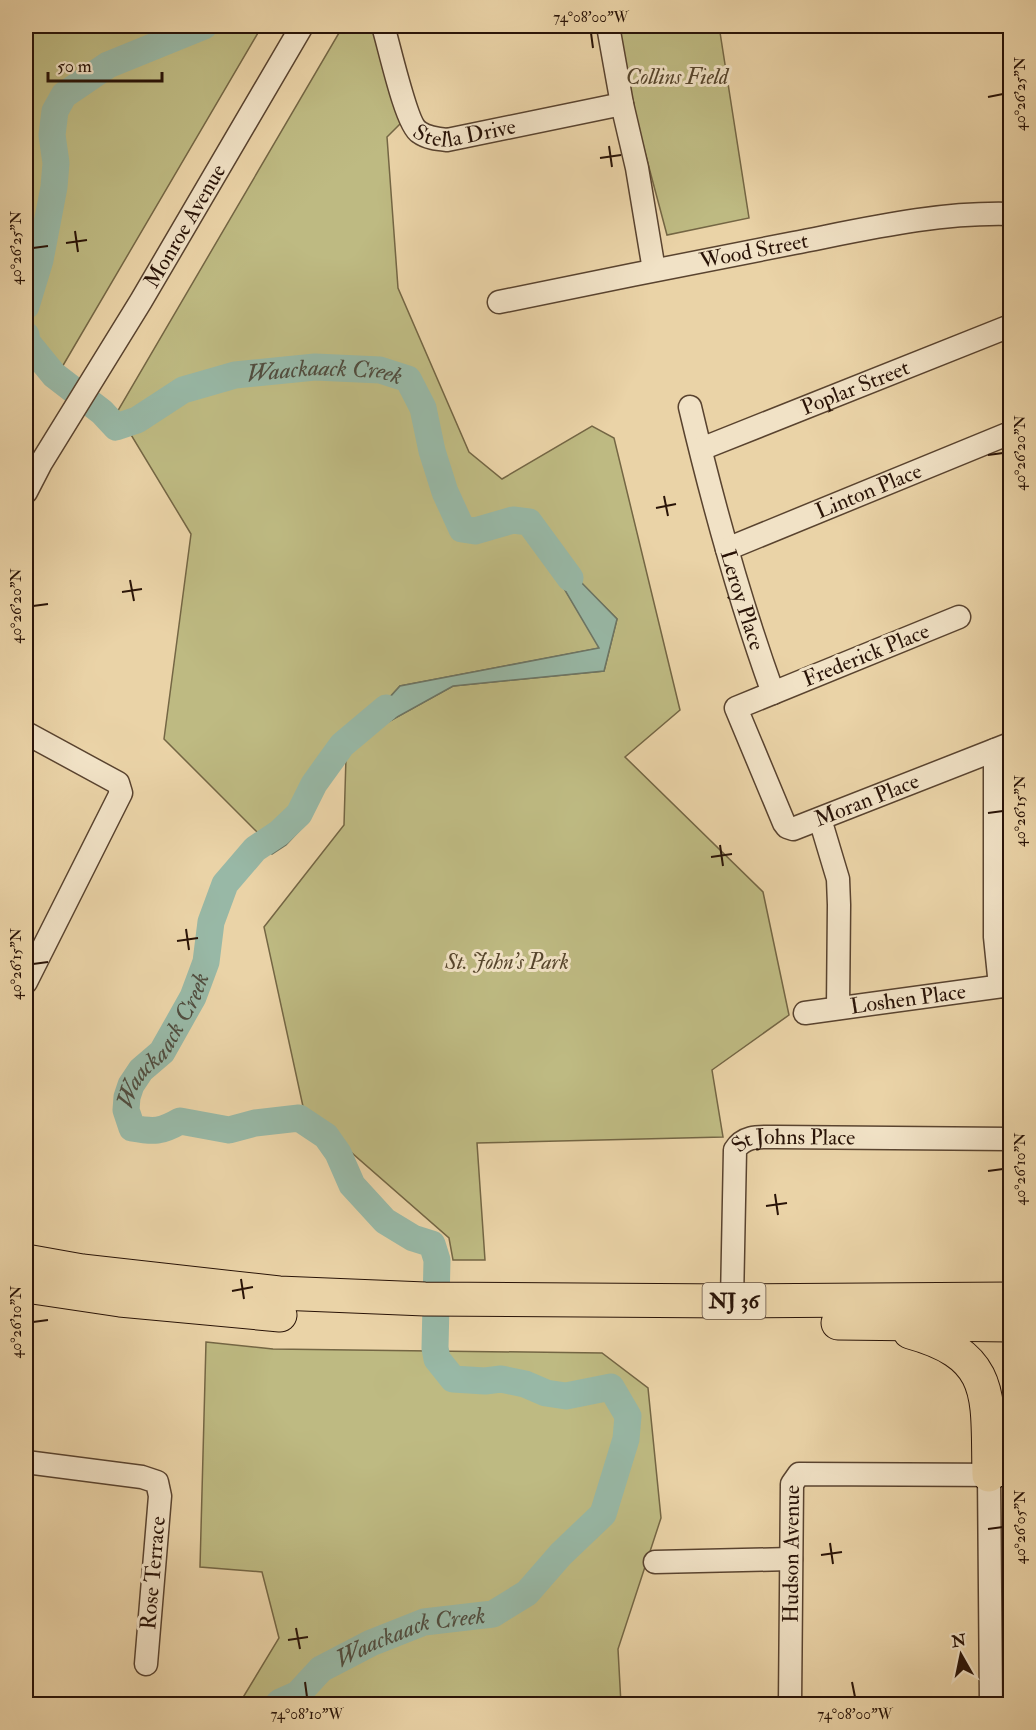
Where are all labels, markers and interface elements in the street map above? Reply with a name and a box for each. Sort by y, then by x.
text: 74°08'00"W [553,8,630,27]
scale bar [48,45,162,83]
text: 50 m [57,55,92,78]
text: 40°26'25"N [1011,56,1030,131]
park label: Collins Field [626,63,730,91]
street label: Stella Drive [407,112,518,154]
street label: Monroe Avenue [138,159,232,293]
text: 40°26'25"N [7,210,26,285]
street label: Wood Street [696,227,811,275]
water label: Waackaack Creek [245,351,407,392]
street label: Poplar Street [797,353,914,422]
text: 40°26'20"N [1011,415,1030,491]
street label: Linton Place [811,457,926,525]
street label: Leroy Place [714,546,771,654]
text: 40°26'20"N [7,568,26,644]
street label: Frederick Place [799,617,933,693]
street label: Moran Place [810,767,923,833]
text: 40°26'15"N [1011,774,1030,847]
text: 40°26'15"N [7,927,26,1000]
park label: St. John's Park [444,948,569,976]
water label: Waackaack Creek [109,968,216,1112]
street label: Loshen Place [848,977,968,1021]
street label: St Johns Place [725,1123,856,1159]
text: 40°26'10"N [1011,1132,1030,1206]
road number: NJ 36 [702,1283,766,1319]
text: 40°26'10"N [7,1285,26,1359]
street label: Hudson Avenue [777,1485,806,1623]
text: 40°26'05"N [1011,1489,1030,1564]
street label: Rose Terrace [134,1515,172,1631]
water label: Waackaack Creek [330,1599,487,1674]
north arrow [931,1625,991,1685]
text: N [949,1630,968,1652]
text: 74°08'10"W [270,1705,344,1724]
text: 74°08'00"W [817,1705,894,1724]

